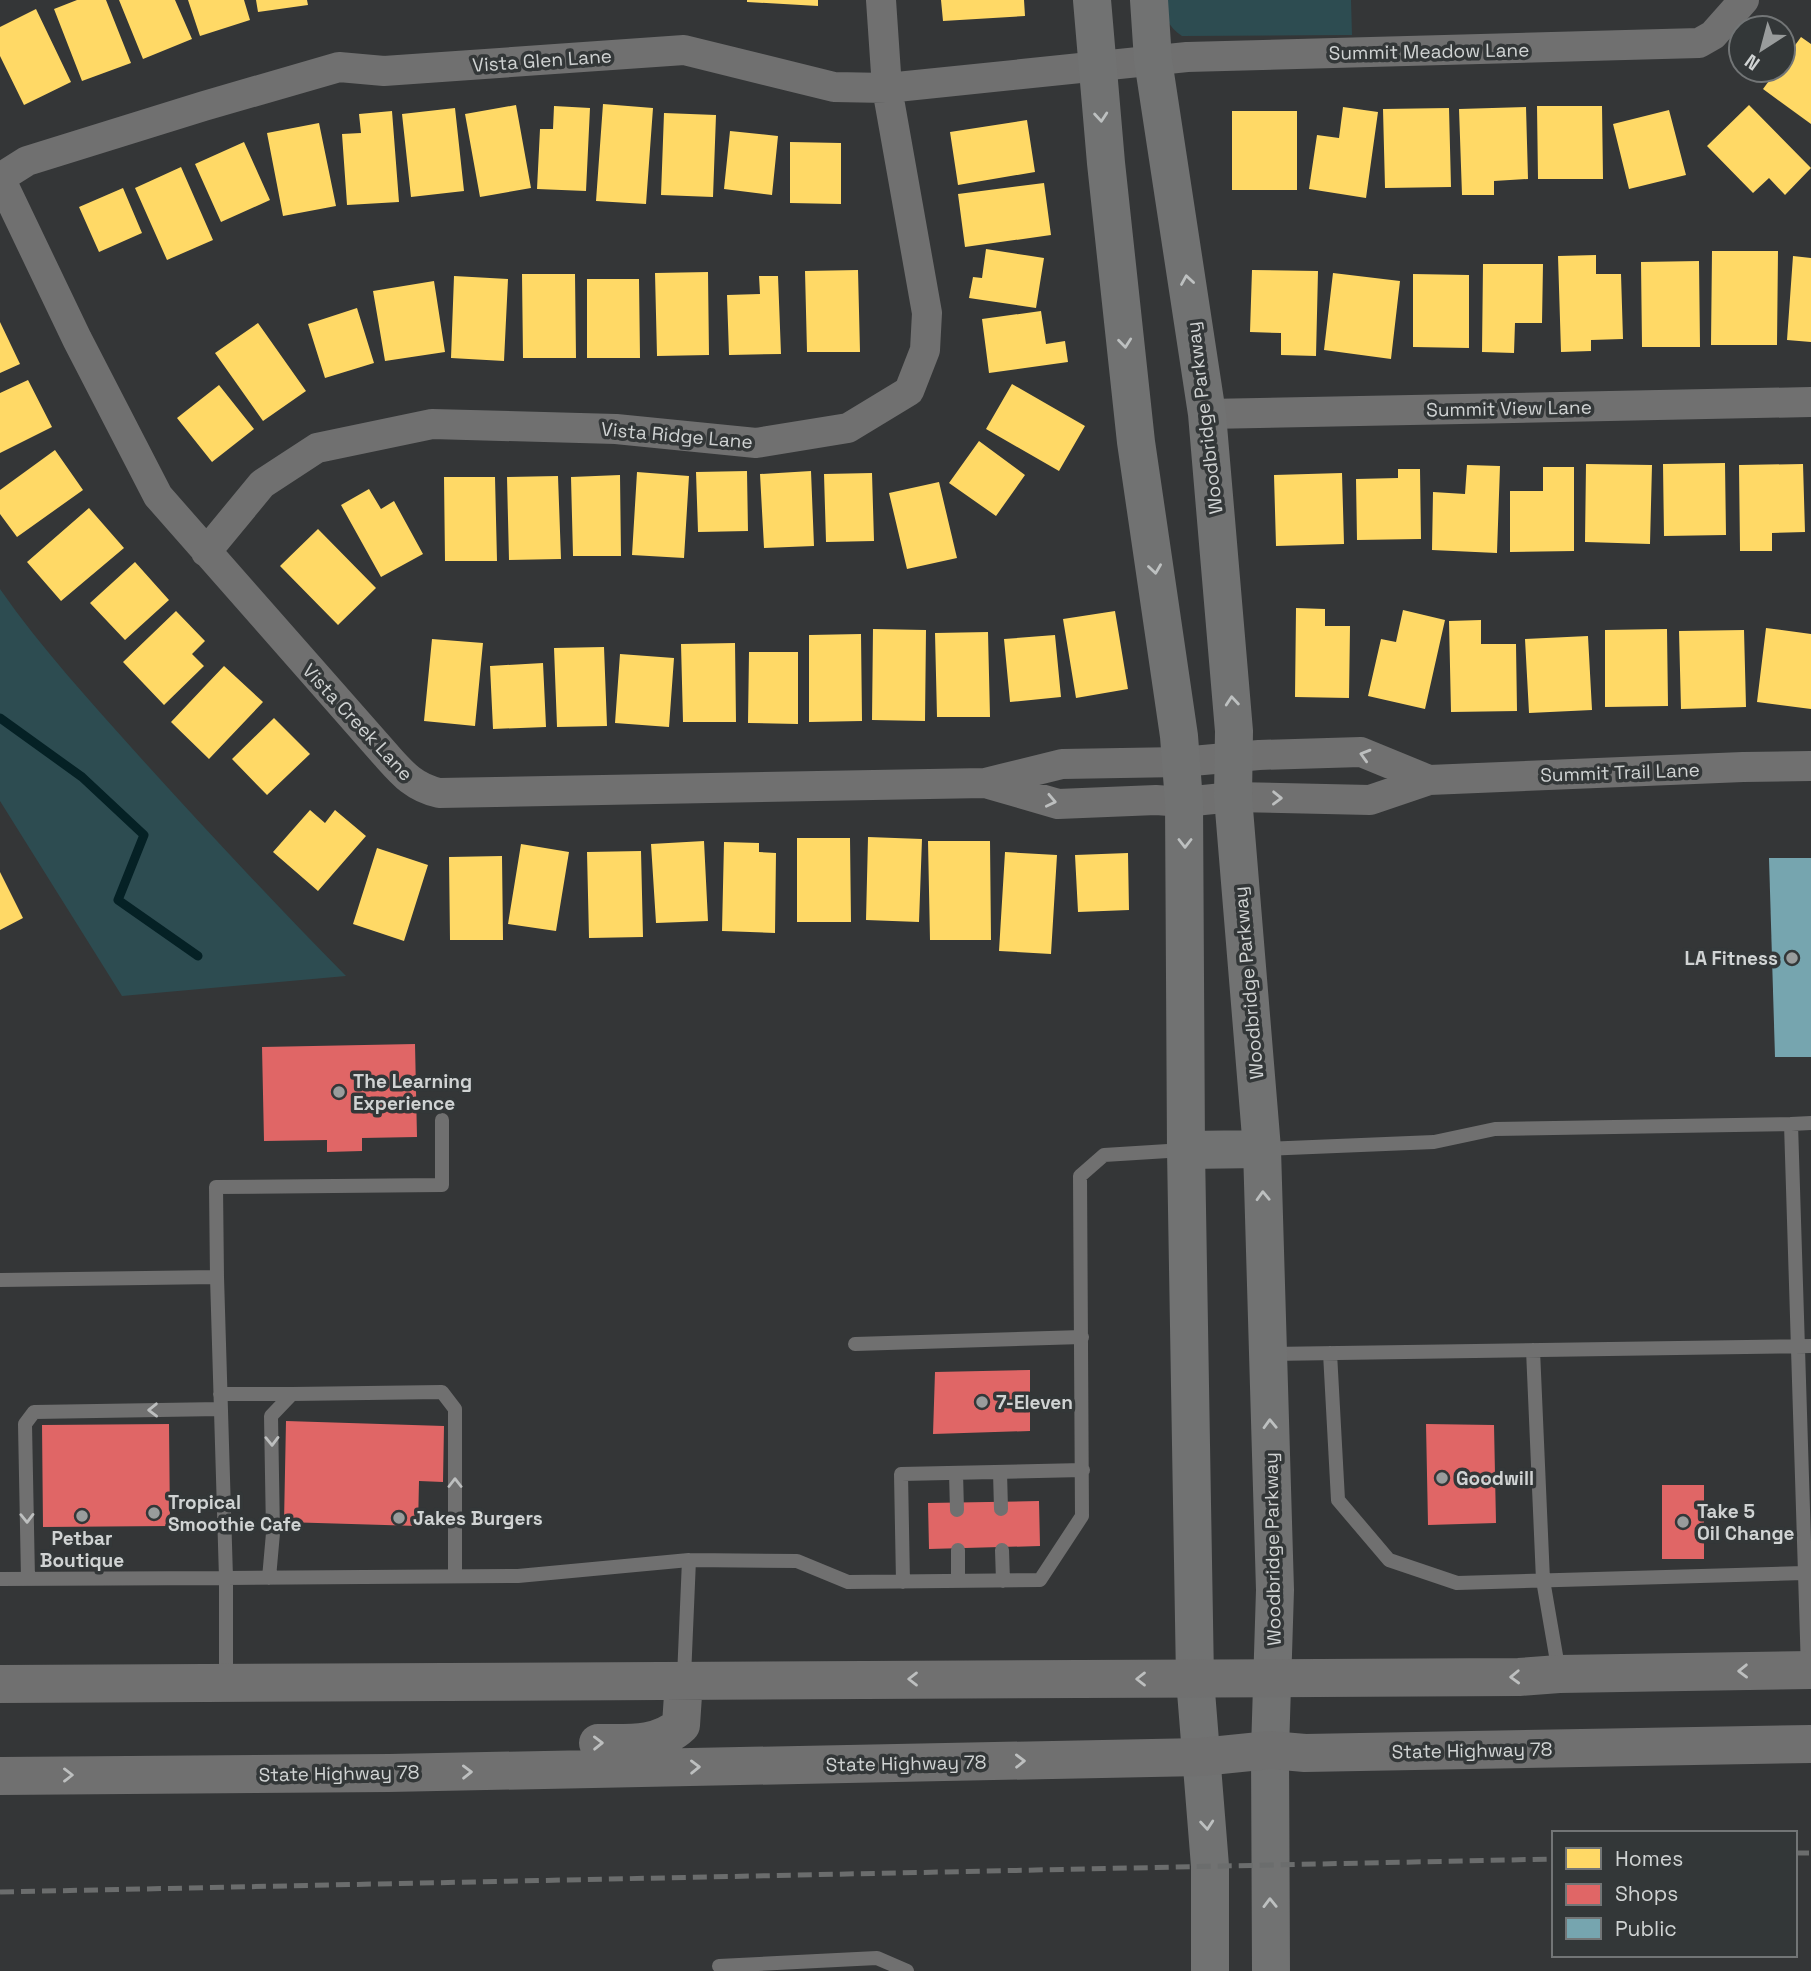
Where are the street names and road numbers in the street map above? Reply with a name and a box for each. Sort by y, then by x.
street label: Summit Meadow Lane [1328,37,1530,66]
street label: Vista Glen Lane [471,43,613,78]
street label: Woodbridge Parkway [1180,320,1229,516]
street label: Summit View Lane [1426,395,1592,422]
street label: Vista Ridge Lane [600,416,754,455]
street label: Vista Creek Lane [297,658,418,786]
street label: Summit Trail Lane [1540,757,1700,788]
street label: Woodbridge Parkway [1228,885,1269,1080]
street label: Woodbridge Parkway [1258,1452,1287,1646]
street label: State Highway 78 [1391,1737,1553,1764]
street label: State Highway 78 [825,1750,987,1777]
street label: State Highway 78 [258,1760,420,1787]

